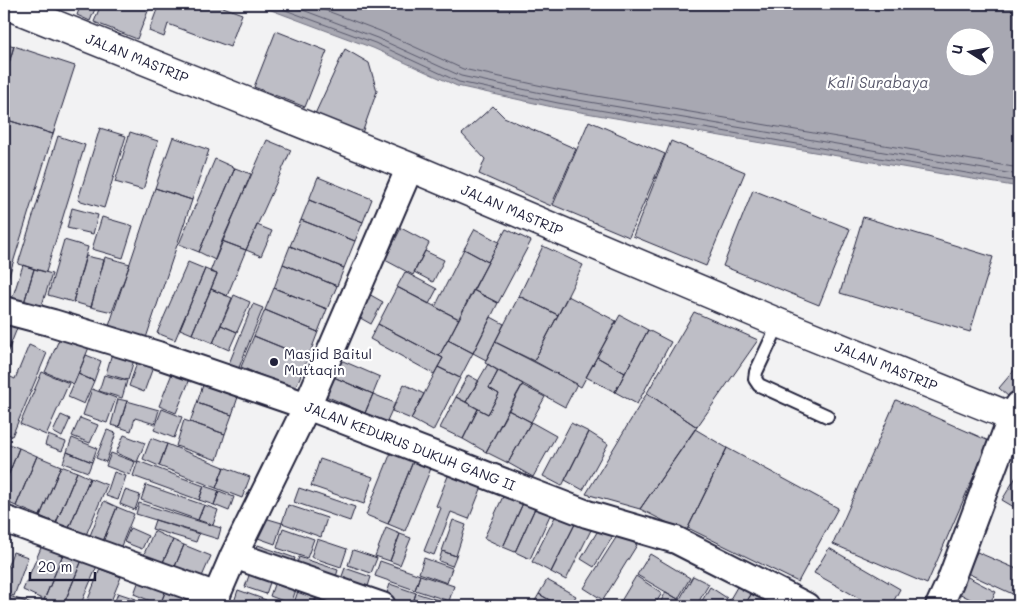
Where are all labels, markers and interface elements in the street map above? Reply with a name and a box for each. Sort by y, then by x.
street label: JALAN MASTRIP [83,28,192,87]
north arrow [946,28,996,78]
text: U [946,43,967,56]
water label: Kali Surabaya [827,72,929,92]
street label: JALAN MASTRIP [458,179,567,240]
street label: JALAN MASTRIP [832,336,941,395]
place label: Masjid Baitul Muttaqin [284,344,372,379]
marker: Masjid Baitul Muttaqin [268,356,280,368]
street label: JALAN KEDURUS DUKUH GANG II [302,396,518,495]
scale bar [30,550,95,582]
text: 20 m [38,556,72,576]

